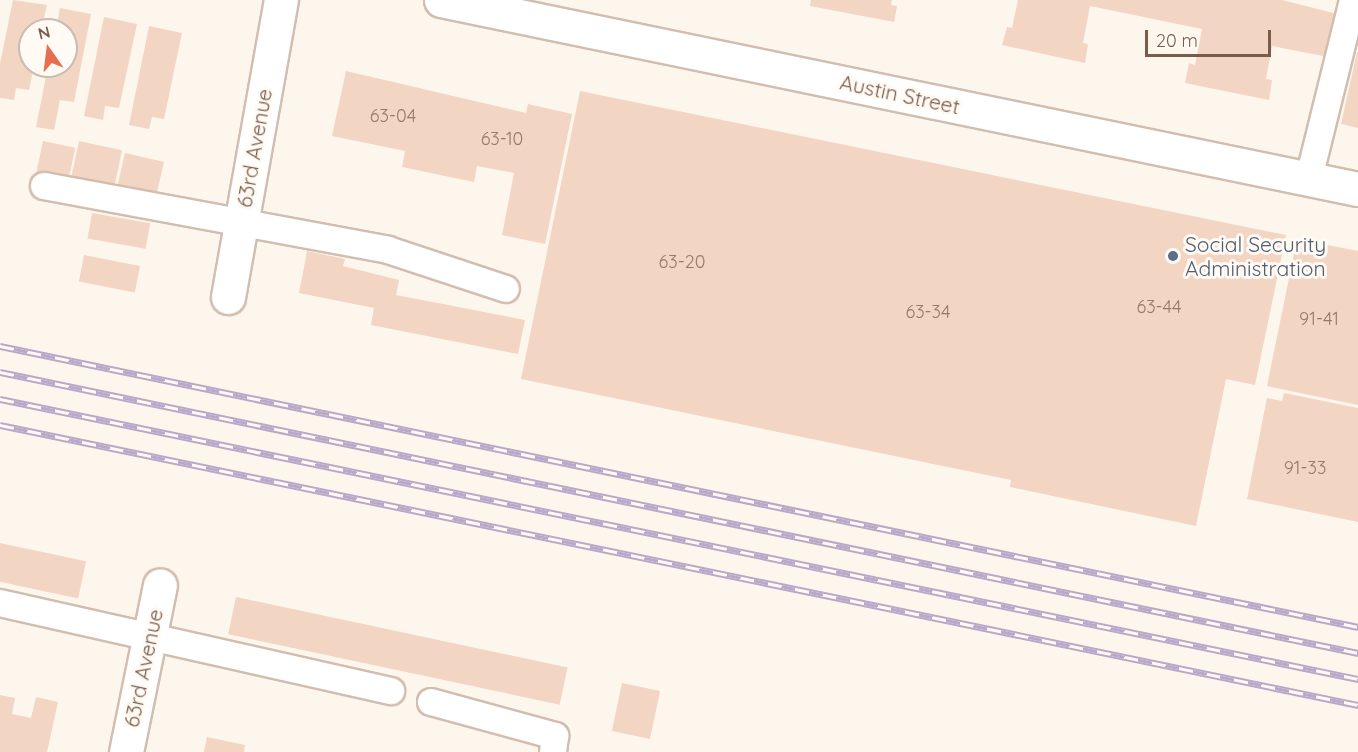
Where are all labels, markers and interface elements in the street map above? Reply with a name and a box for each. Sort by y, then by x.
north arrow [18,18,78,78]
scale bar [1148,18,1274,56]
text: N [36,21,52,44]
text: 20 m [1156,29,1198,52]
street label: Austin Street [838,69,962,119]
street label: 63rd Avenue [231,87,277,209]
house number: 63-04 [370,105,416,127]
house number: 63-10 [481,128,523,150]
place label: Social Security Administration [1185,231,1326,281]
marker: Social Security Administration [1166,249,1180,263]
house number: 63-20 [659,251,705,273]
house number: 63-44 [1136,296,1182,318]
house number: 63-34 [905,301,951,323]
house number: 91-41 [1299,308,1339,330]
house number: 91-33 [1284,457,1326,479]
street label: 63rd Avenue [118,607,168,729]

